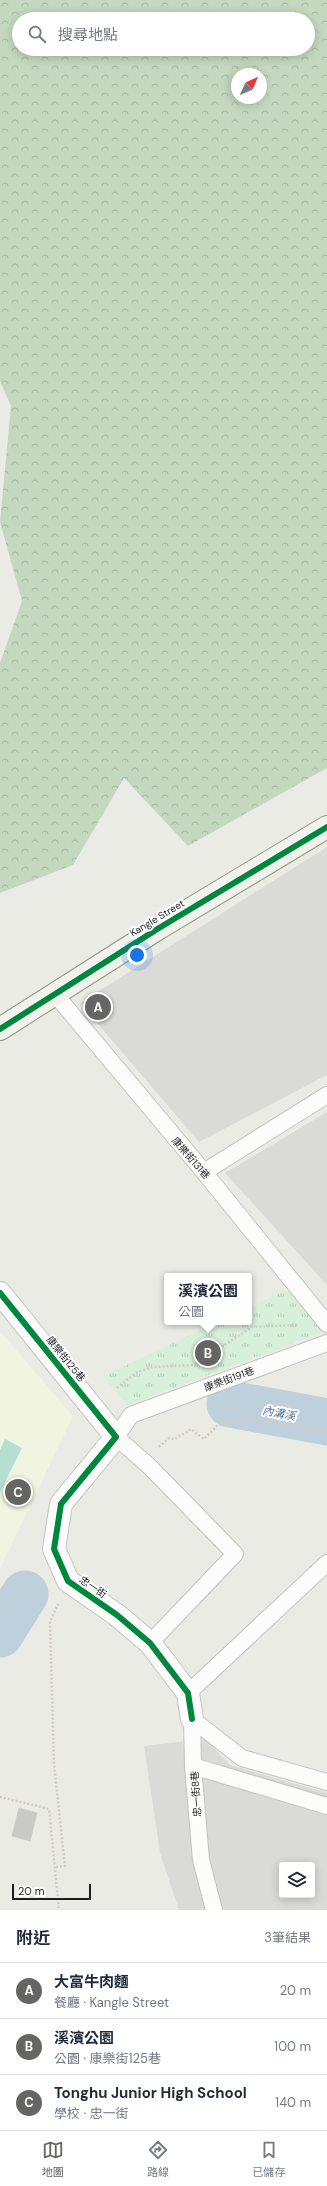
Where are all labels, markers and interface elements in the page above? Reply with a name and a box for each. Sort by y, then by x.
search box [12,12,315,56]
icon: search [26,23,48,45]
text: 搜尋地點 [58,25,118,45]
north arrow [231,68,267,104]
street label: Kangle Street [127,897,187,939]
your location [127,945,147,965]
pin: A [85,992,111,1022]
street label: 康樂街131巷 [169,1134,213,1182]
popup [164,1273,252,1325]
text: 溪濱公園 [178,1281,238,1301]
text: 公園 [178,1303,204,1320]
street label: 康樂街125巷 [44,1334,88,1384]
pin: B [195,1338,221,1368]
street label: 康樂街191巷 [202,1364,256,1394]
water label: 內溝溪 [261,1403,298,1423]
pin: C [5,1477,31,1507]
street label: 忠一街 [77,1573,109,1601]
street label: 忠一街8巷 [188,1771,204,1817]
map controls [279,1862,315,1898]
button: layers [279,1862,315,1898]
scale bar [12,1882,91,1901]
text: 20 m [18,1884,44,1898]
text: 附近 [16,1927,50,1949]
text: 3筆結果 [264,1929,311,1946]
text: 大富牛肉麵 [54,1972,129,1992]
text: A [24,1982,34,1999]
text: 20 m [280,1982,311,1999]
text: 餐廳 · Kangle Street [54,1994,169,2011]
text: 溪濱公園 [54,2028,114,2048]
text: B [25,2038,33,2055]
text: 100 m [274,2038,311,2055]
text: 公園 · 康樂街125巷 [54,2050,161,2067]
text: Tonghu Junior High School [54,2083,247,2103]
text: C [24,2094,34,2111]
text: 140 m [275,2094,311,2111]
text: 學校 · 忠一街 [54,2105,129,2122]
tab: 地圖 [42,2139,64,2179]
tab: 路線 [147,2139,169,2179]
tab: 已儲存 [252,2139,285,2179]

